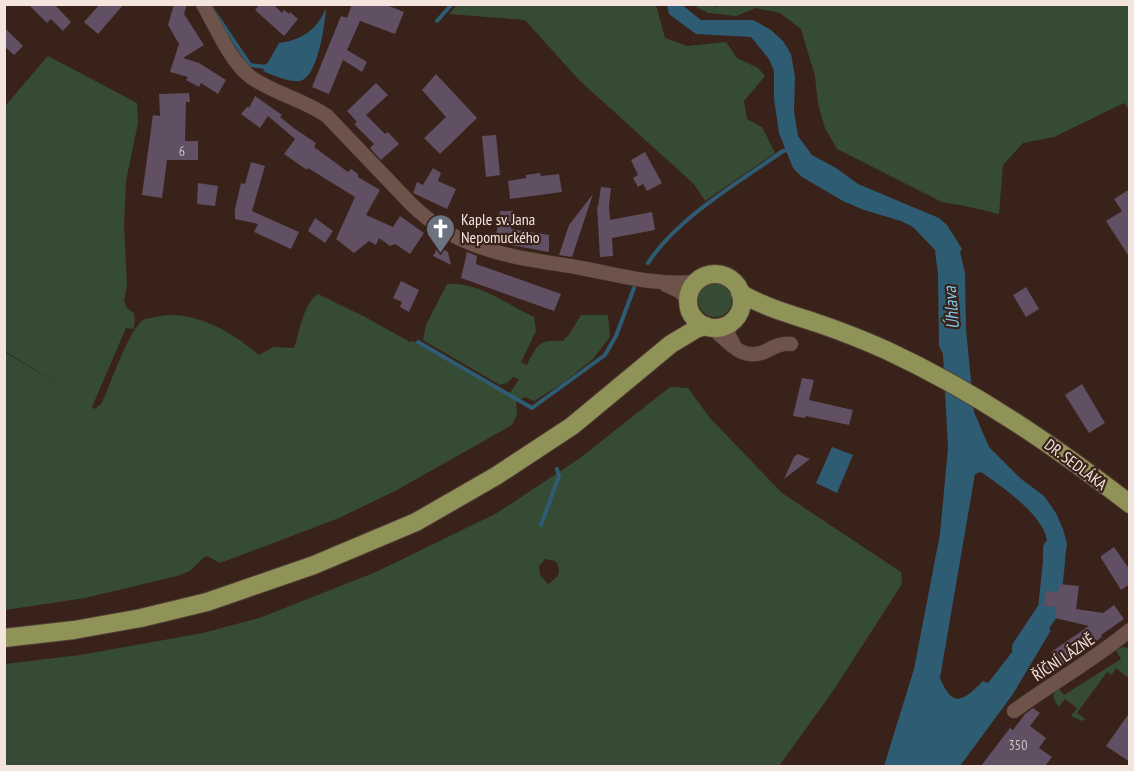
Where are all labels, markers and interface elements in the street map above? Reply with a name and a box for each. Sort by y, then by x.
house number: 6 [179,142,185,160]
place label: Kaple sv. Jana Nepomuckého [461,209,540,247]
church icon: Kaple sv. Jana Nepomuckého [424,212,456,254]
water label: Úhlava [938,285,964,330]
street label: DR. SEDLÁKA [1041,434,1111,494]
street label: ŘÍČNÍ LÁZNĚ [1028,629,1098,685]
house number: 350 [1009,736,1027,754]

